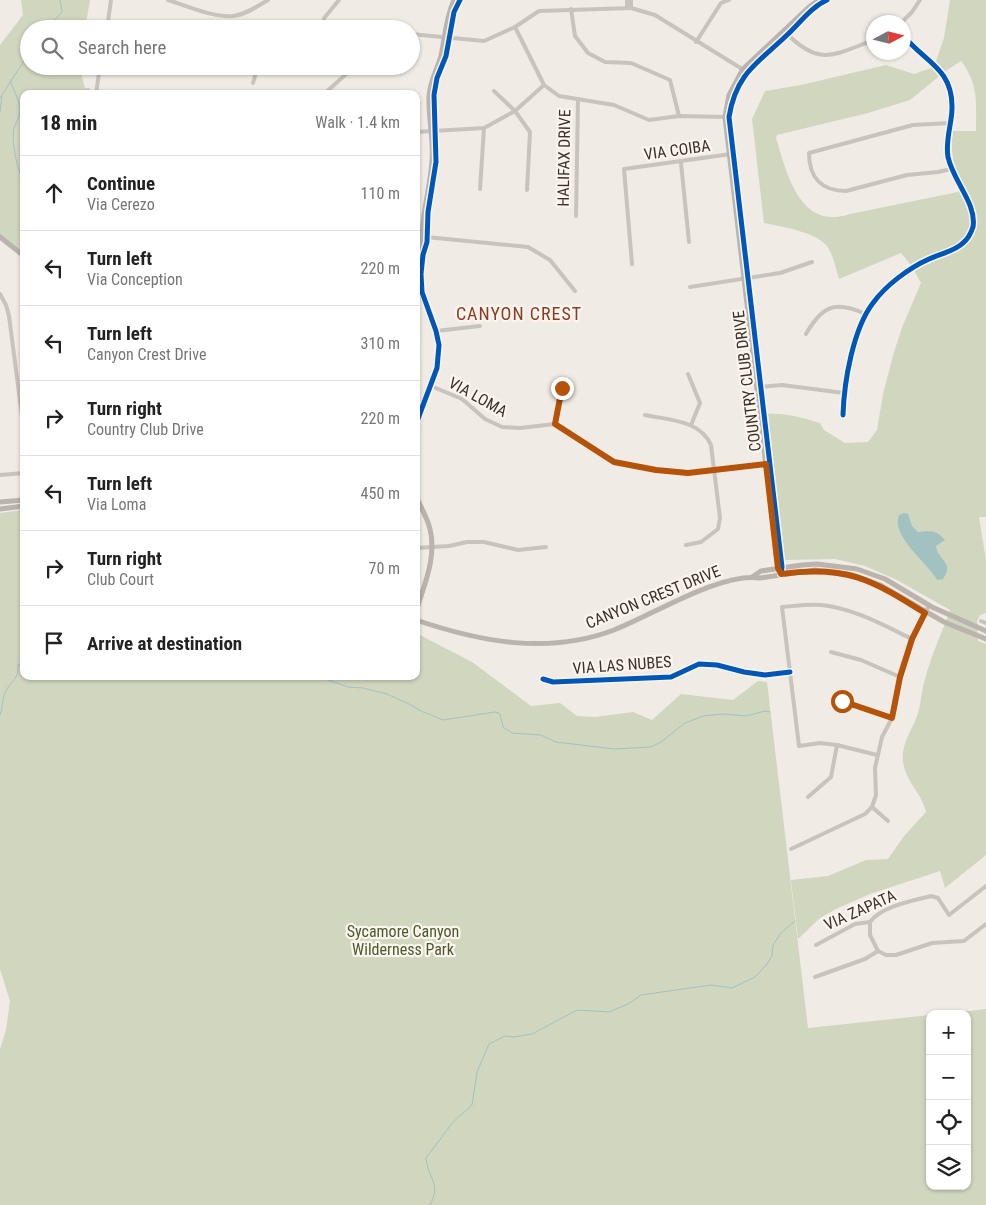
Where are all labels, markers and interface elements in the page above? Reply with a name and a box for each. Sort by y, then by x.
north arrow [866,15,911,60]
search box [20,20,420,75]
icon: search [38,34,66,62]
text: Search here [78,36,166,59]
street label: HALIFAX DRIVE [554,109,574,207]
text: 18 min [40,111,97,135]
text: Walk · 1.4 km [315,113,400,132]
street label: VIA COIBA [643,136,711,164]
text: Continue [87,172,155,195]
icon: ahead [40,179,68,207]
text: 110 m [361,184,400,203]
text: Via Cerezo [87,195,155,214]
text: Turn left [87,247,152,270]
icon: left [40,254,68,282]
text: 220 m [361,259,400,278]
text: Via Conception [87,270,183,289]
district label: CANYON CREST [456,303,582,324]
street label: COUNTRY CLUB DRIVE [729,309,765,453]
text: Turn left [87,322,152,345]
icon: left [40,329,68,357]
text: 310 m [361,334,400,353]
text: Canyon Crest Drive [87,345,206,364]
street label: VIA LOMA [445,373,511,421]
route end [551,377,574,400]
text: Turn right [87,397,162,420]
icon: right [40,404,68,432]
text: 220 m [361,409,400,428]
text: Country Club Drive [87,420,204,439]
text: Turn left [87,472,152,495]
icon: left [40,479,68,507]
text: 450 m [361,484,400,503]
text: Via Loma [87,495,146,514]
text: Turn right [87,547,162,570]
icon: right [40,554,68,582]
text: 70 m [368,559,400,578]
street label: CANYON CREST DRIVE [583,561,723,633]
text: Club Court [87,570,154,589]
icon: arrive [40,629,68,657]
text: Arrive at destination [87,632,242,655]
street label: VIA LAS NUBES [572,652,672,678]
route start [831,690,854,713]
street label: VIA ZAPATA [821,886,899,934]
park label: Sycamore Canyon Wilderness Park [347,922,459,959]
map controls [926,1010,971,1190]
button: + [926,1010,971,1055]
button: − [926,1055,971,1100]
button: locate [926,1100,971,1145]
button: layers [926,1145,971,1190]

